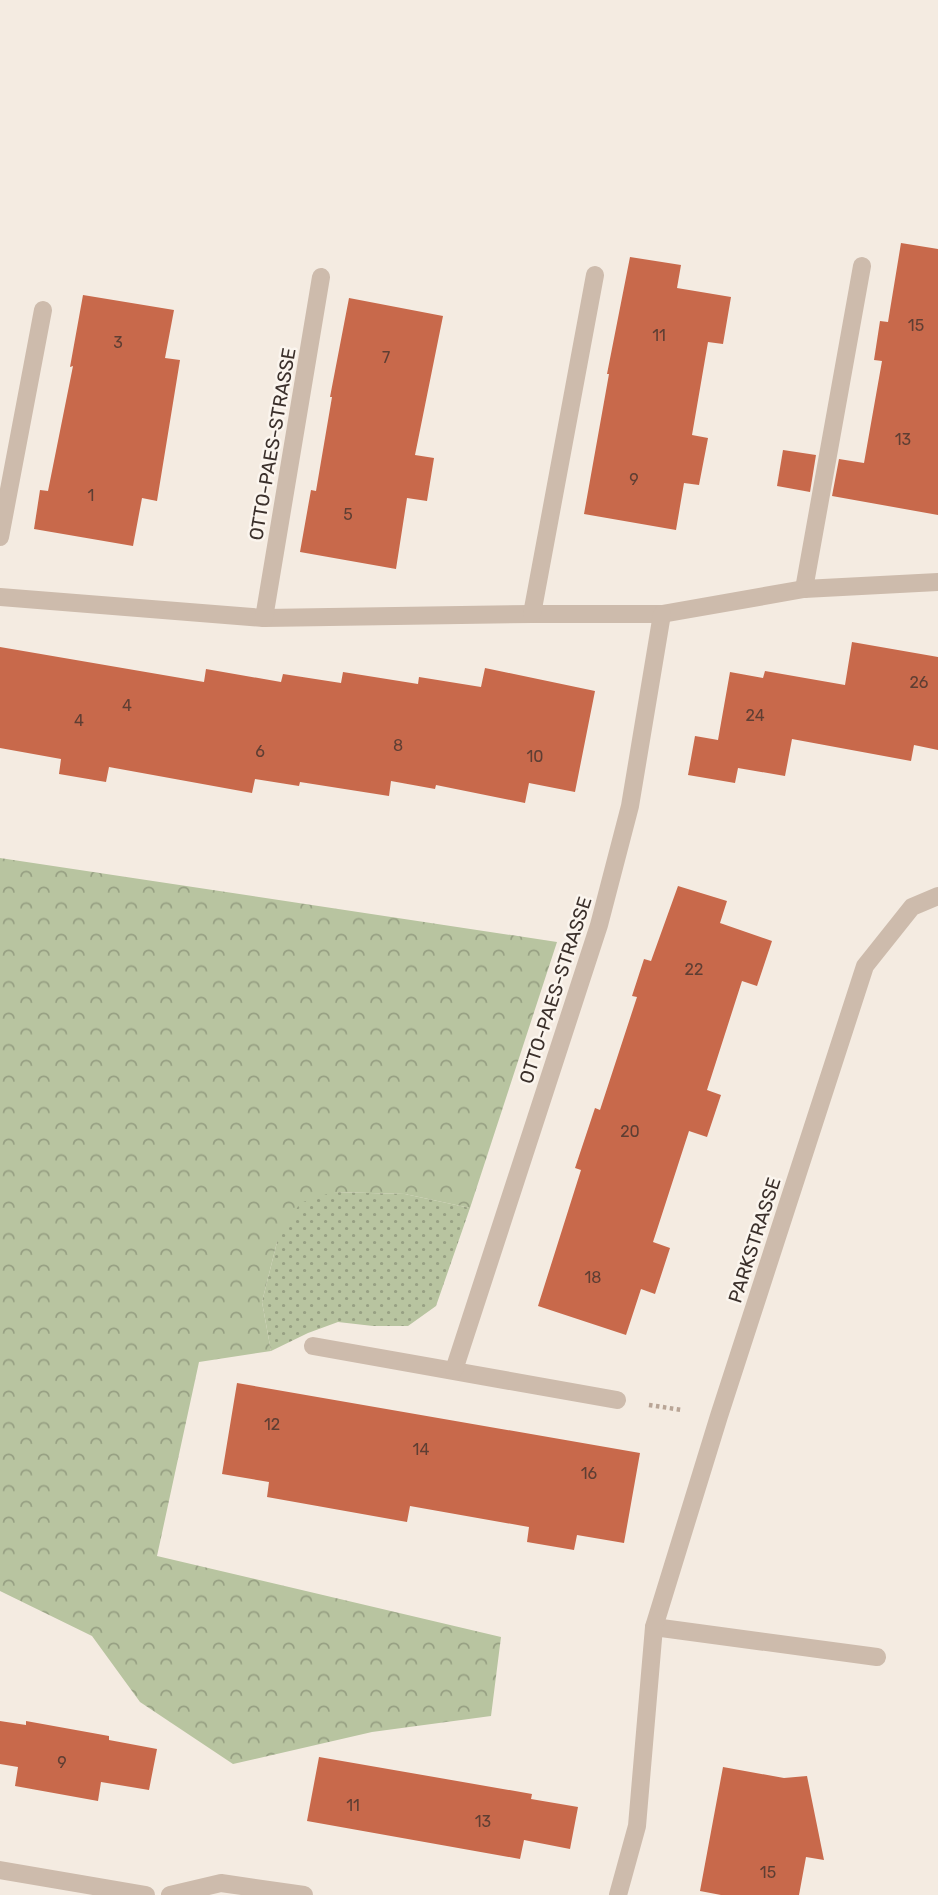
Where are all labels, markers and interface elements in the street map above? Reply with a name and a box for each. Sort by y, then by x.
house number: 15 [908,316,924,335]
house number: 11 [652,326,666,345]
house number: 3 [113,333,123,352]
street label: OTTO-PAES-STRASSE [244,346,301,542]
house number: 7 [382,348,390,367]
house number: 13 [895,430,911,449]
house number: 9 [629,470,639,489]
house number: 1 [88,486,94,505]
house number: 5 [343,505,353,524]
house number: 26 [909,673,929,692]
house number: 4 [122,696,132,715]
house number: 24 [745,706,765,725]
house number: 4 [74,711,84,730]
house number: 8 [393,736,403,755]
house number: 6 [255,742,265,761]
house number: 10 [526,747,544,766]
street label: OTTO-PAES-STRASSE [514,894,597,1087]
house number: 22 [685,960,703,979]
house number: 20 [620,1122,640,1141]
street label: PARKSTRASSE [723,1175,786,1306]
house number: 18 [584,1268,602,1287]
house number: 12 [264,1415,280,1434]
house number: 14 [413,1440,429,1459]
house number: 16 [581,1464,598,1483]
house number: 9 [57,1753,67,1772]
house number: 11 [346,1796,360,1815]
house number: 13 [475,1812,491,1831]
house number: 15 [760,1863,776,1882]

